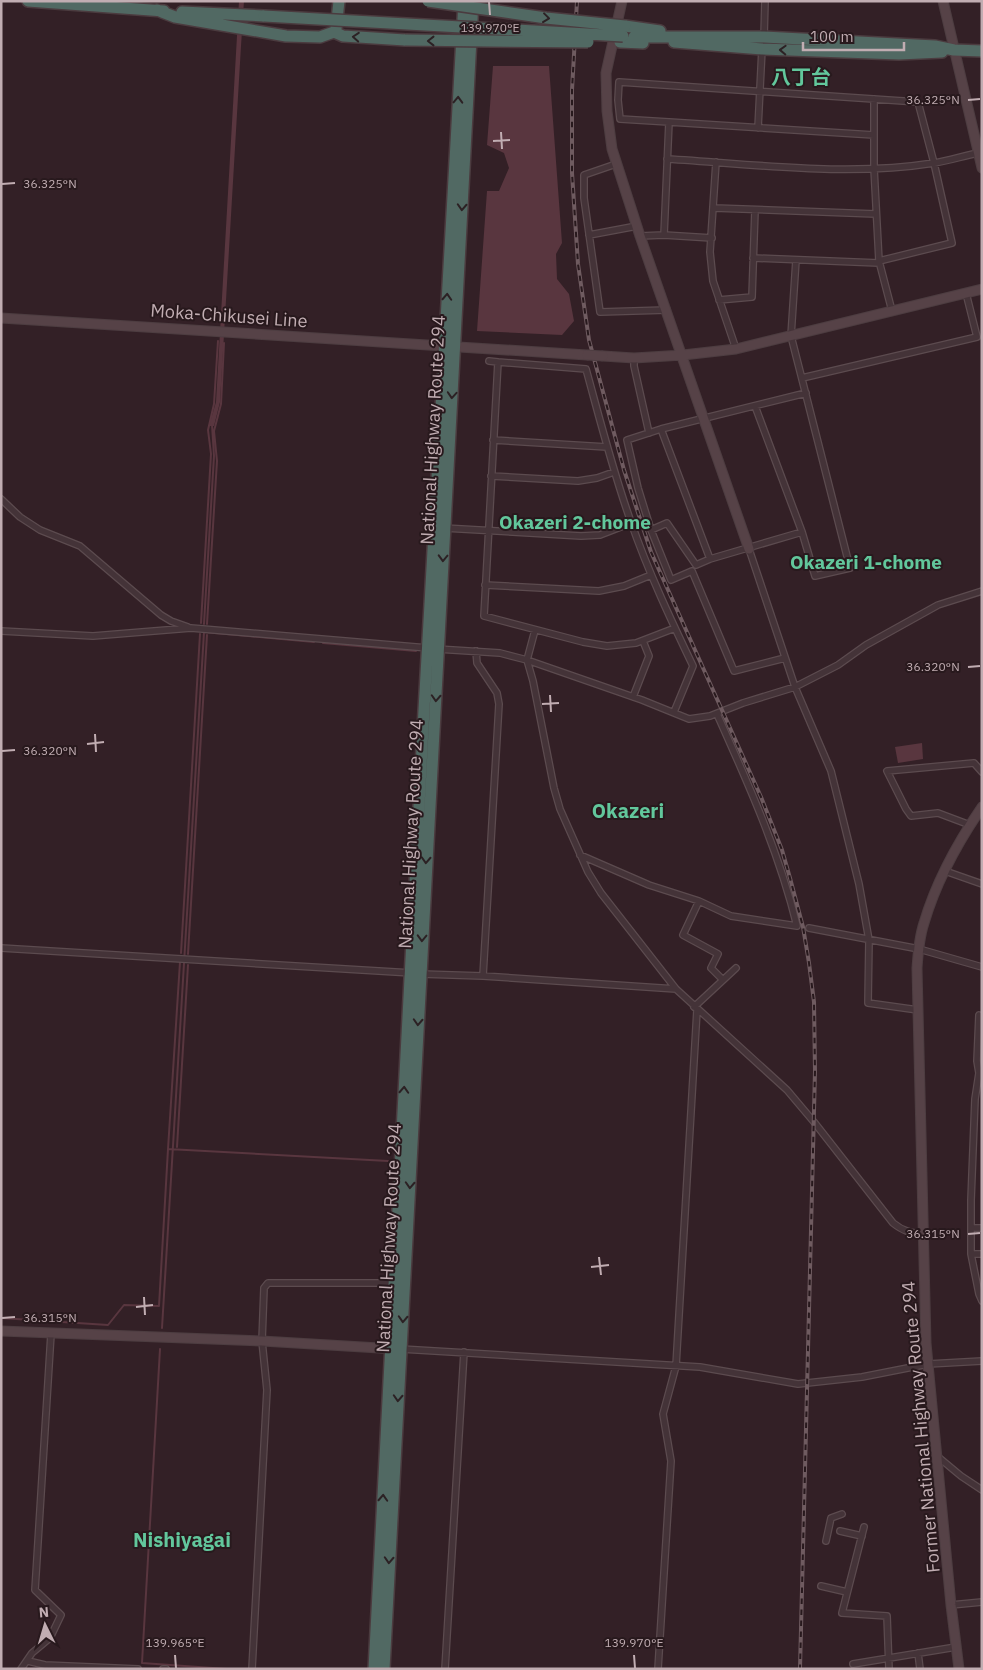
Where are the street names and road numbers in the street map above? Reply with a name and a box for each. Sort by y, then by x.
street label: Moka-Chikusei Line [150,299,309,332]
street label: National Highway Route 294 [415,314,450,545]
street label: National Highway Route 294 [393,718,428,949]
street label: National Highway Route 294 [371,1122,406,1353]
street label: Former National Highway Route 294 [896,1280,945,1574]

